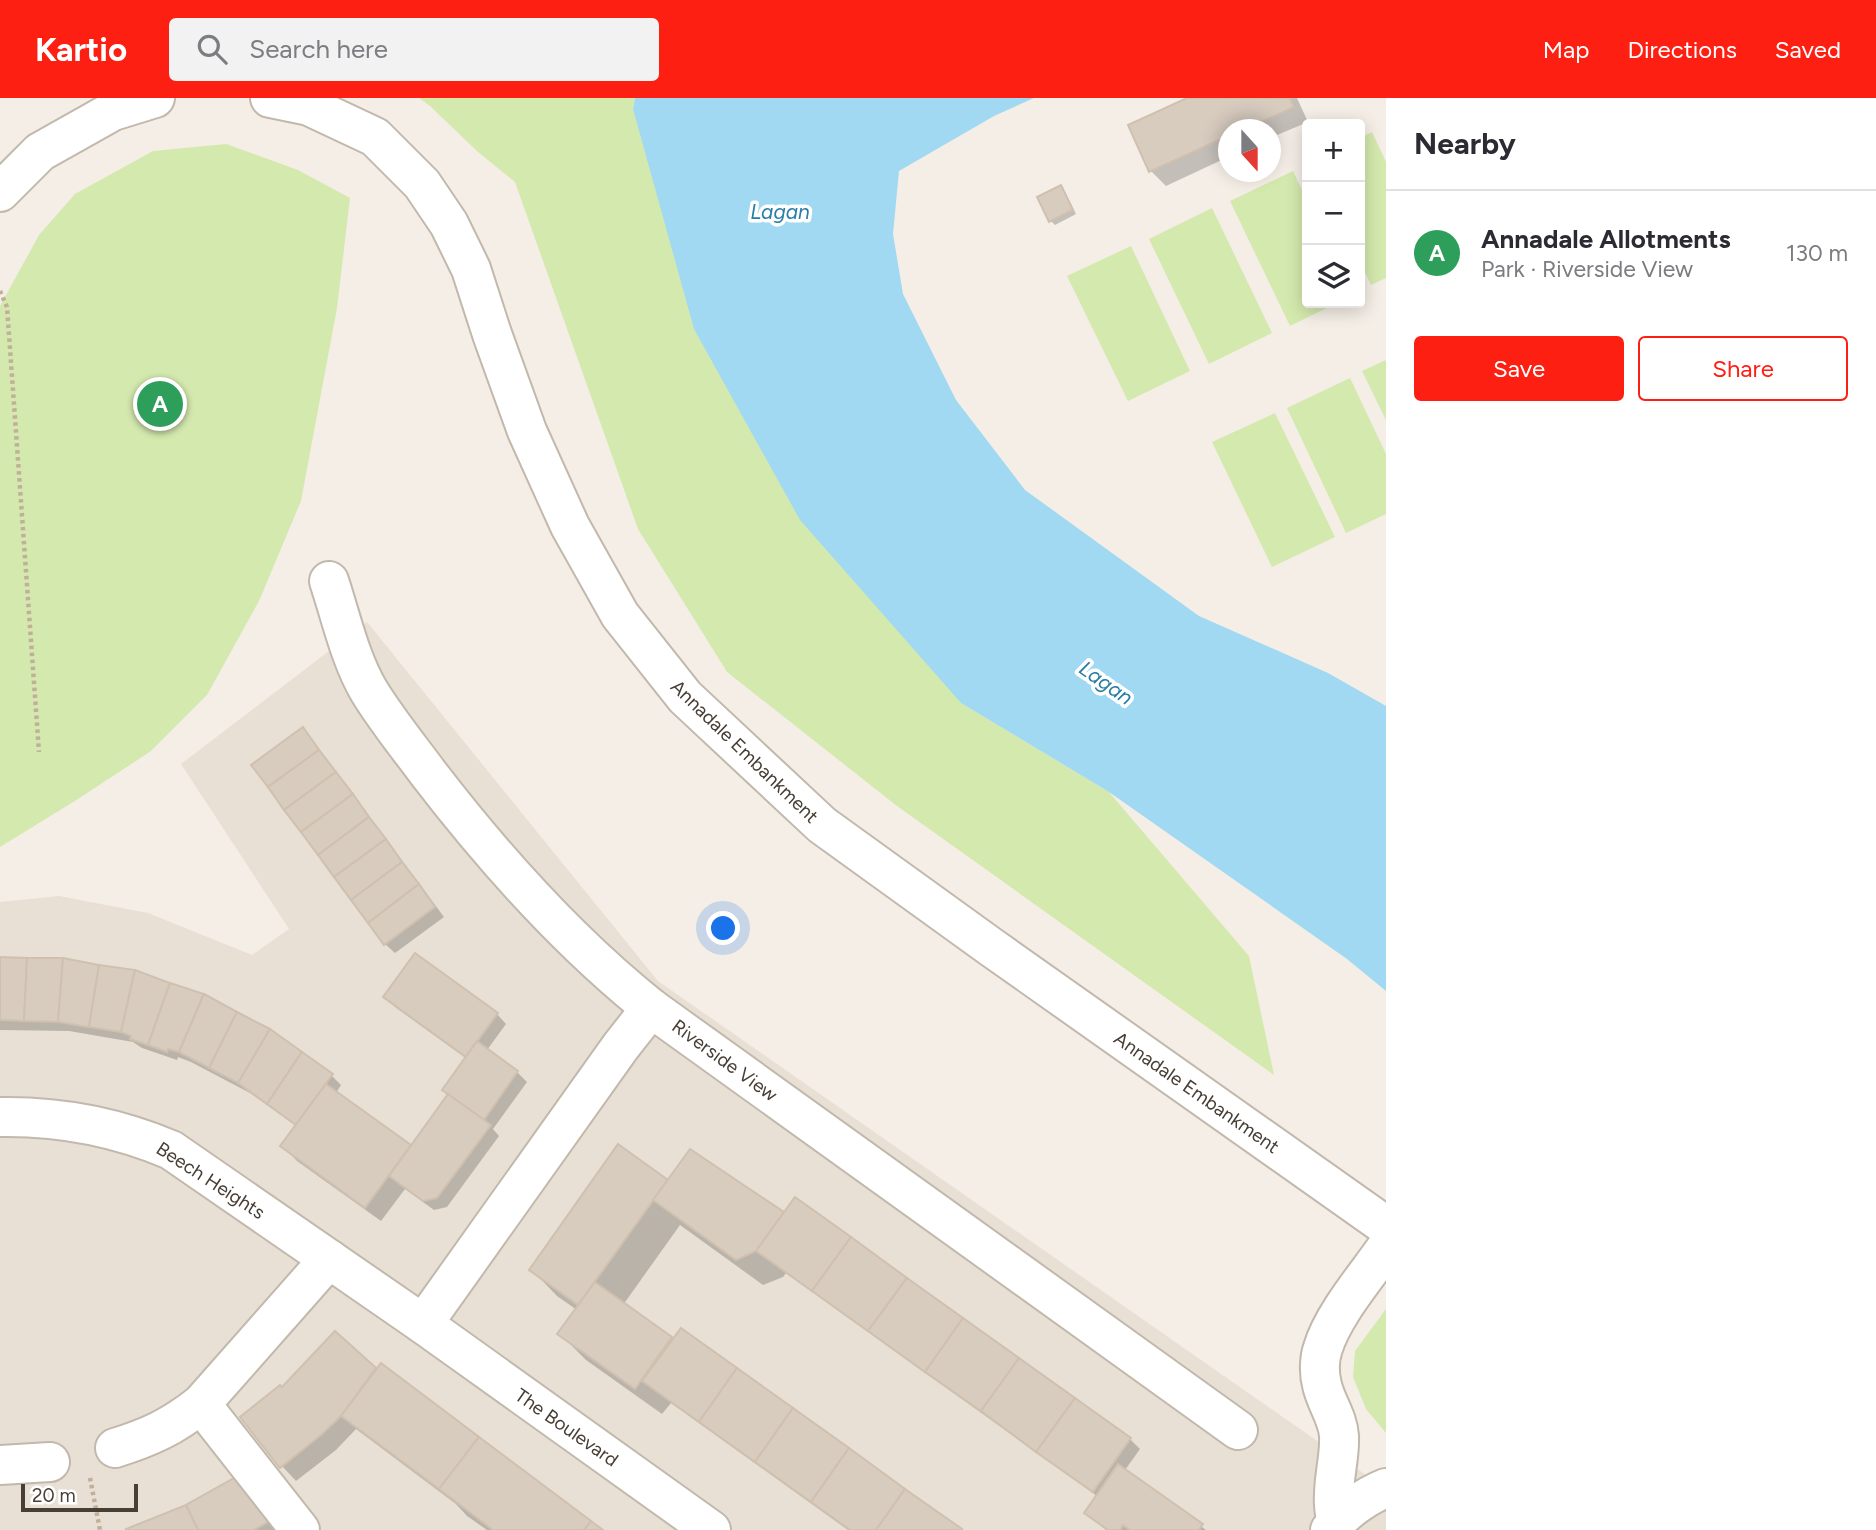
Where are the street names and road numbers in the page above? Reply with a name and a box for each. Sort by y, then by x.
street label: Annadale Embankment [666,675,823,828]
street label: Riverside View [667,1014,782,1106]
street label: Annadale Embankment [1110,1027,1284,1158]
street label: Beech Heights [152,1137,269,1224]
street label: The Boulevard [511,1383,623,1471]

